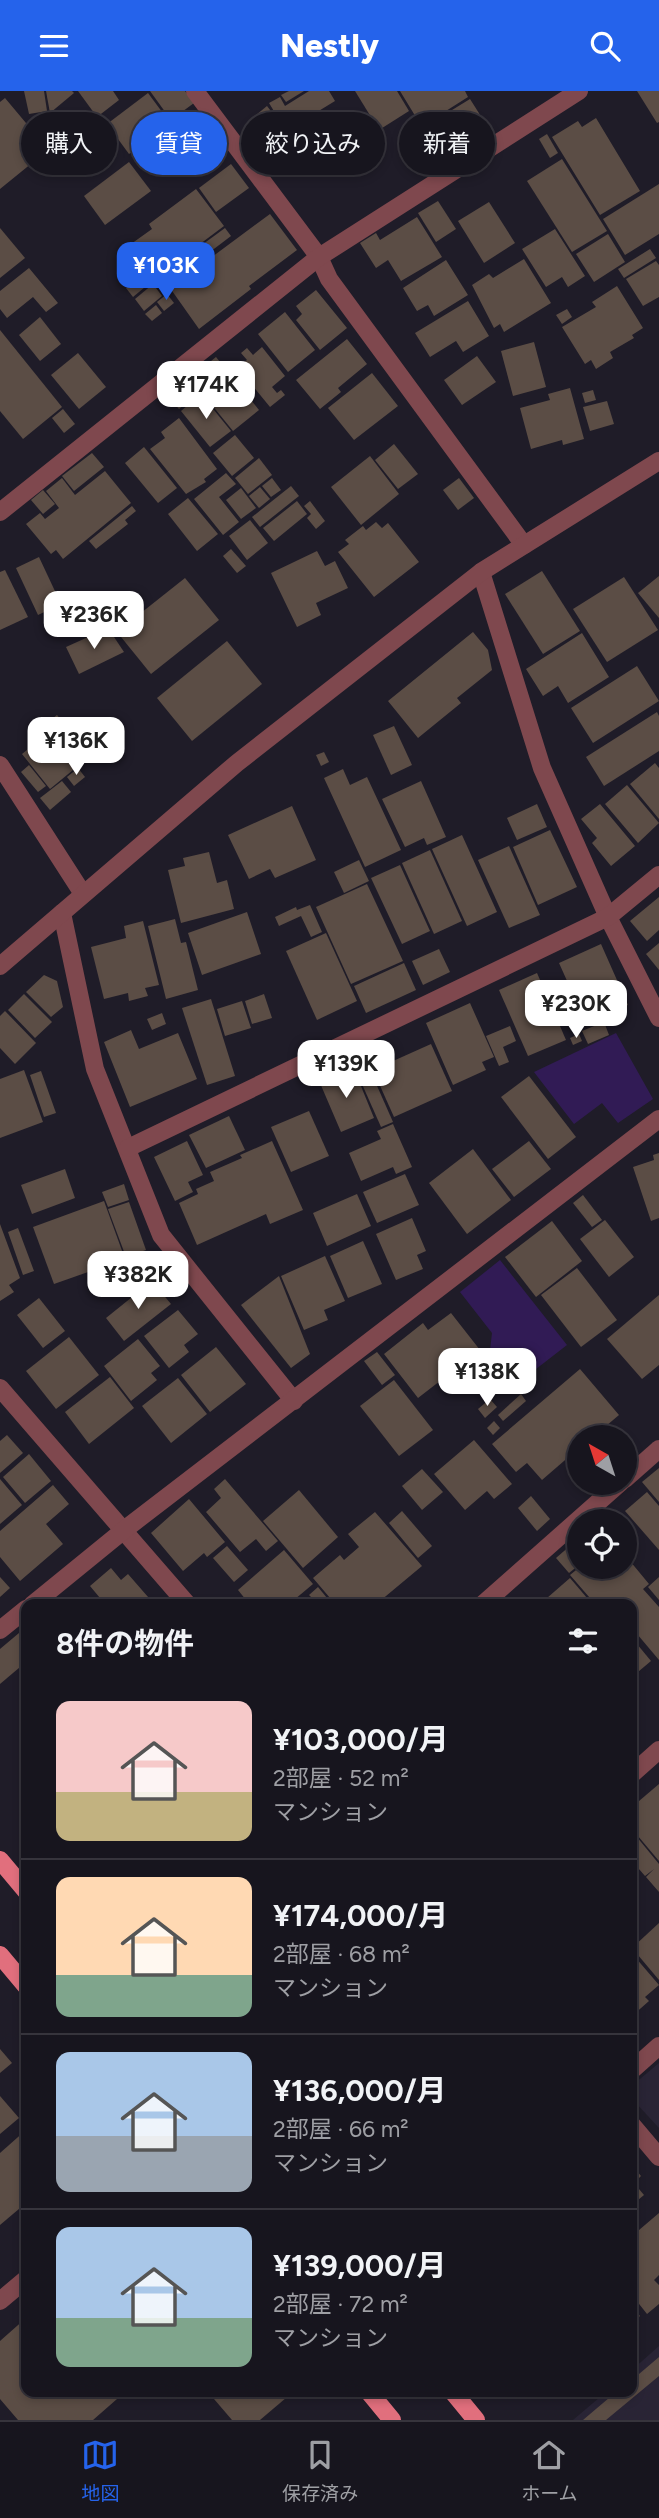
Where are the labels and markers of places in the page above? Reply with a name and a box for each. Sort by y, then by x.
pin: ¥103K [117,243,215,302]
pin: ¥174K [157,361,255,421]
pin: ¥236K [45,591,143,651]
pin: ¥136K [27,717,125,777]
pin: ¥230K [527,981,625,1040]
pin: ¥139K [297,1041,395,1100]
pin: ¥382K [89,1251,187,1311]
pin: ¥138K [438,1349,536,1408]

